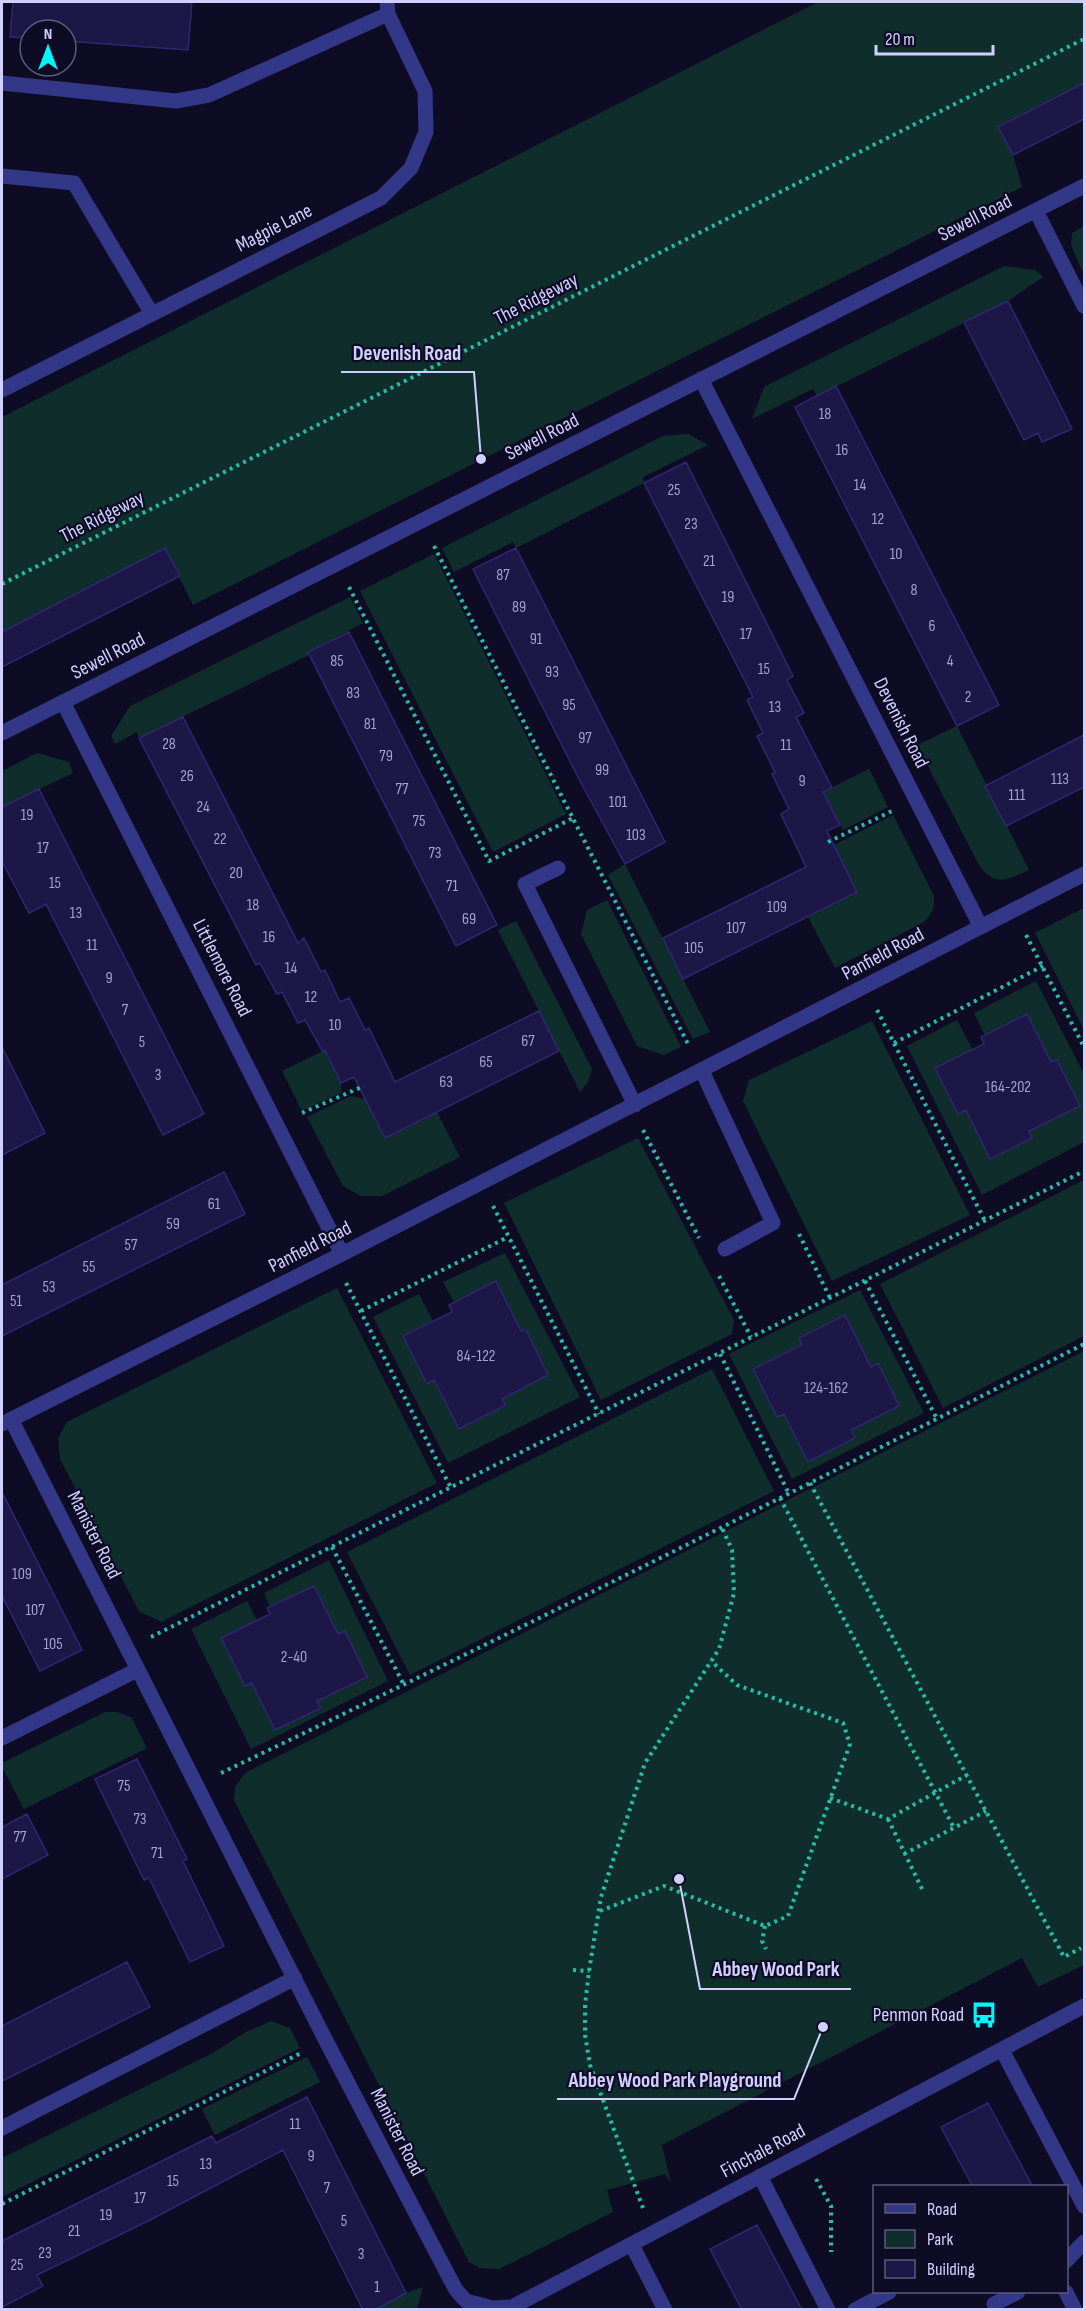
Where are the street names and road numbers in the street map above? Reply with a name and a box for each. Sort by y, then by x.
street label: Sewell Road [934,189,1016,247]
street label: Magpie Lane [232,199,316,257]
street label: The Ridgeway [490,267,582,330]
street label: Sewell Road [501,408,583,466]
street label: The Ridgeway [56,485,148,548]
street label: Sewell Road [67,627,149,685]
street label: Devenish Road [868,674,934,772]
street label: Littlemore Road [187,915,257,1021]
street label: Panfield Road [838,922,928,986]
street label: Panfield Road [265,1216,355,1278]
street label: Manister Road [62,1487,126,1583]
street label: Manister Road [365,2084,429,2180]
street label: Finchale Road [716,2119,810,2183]

